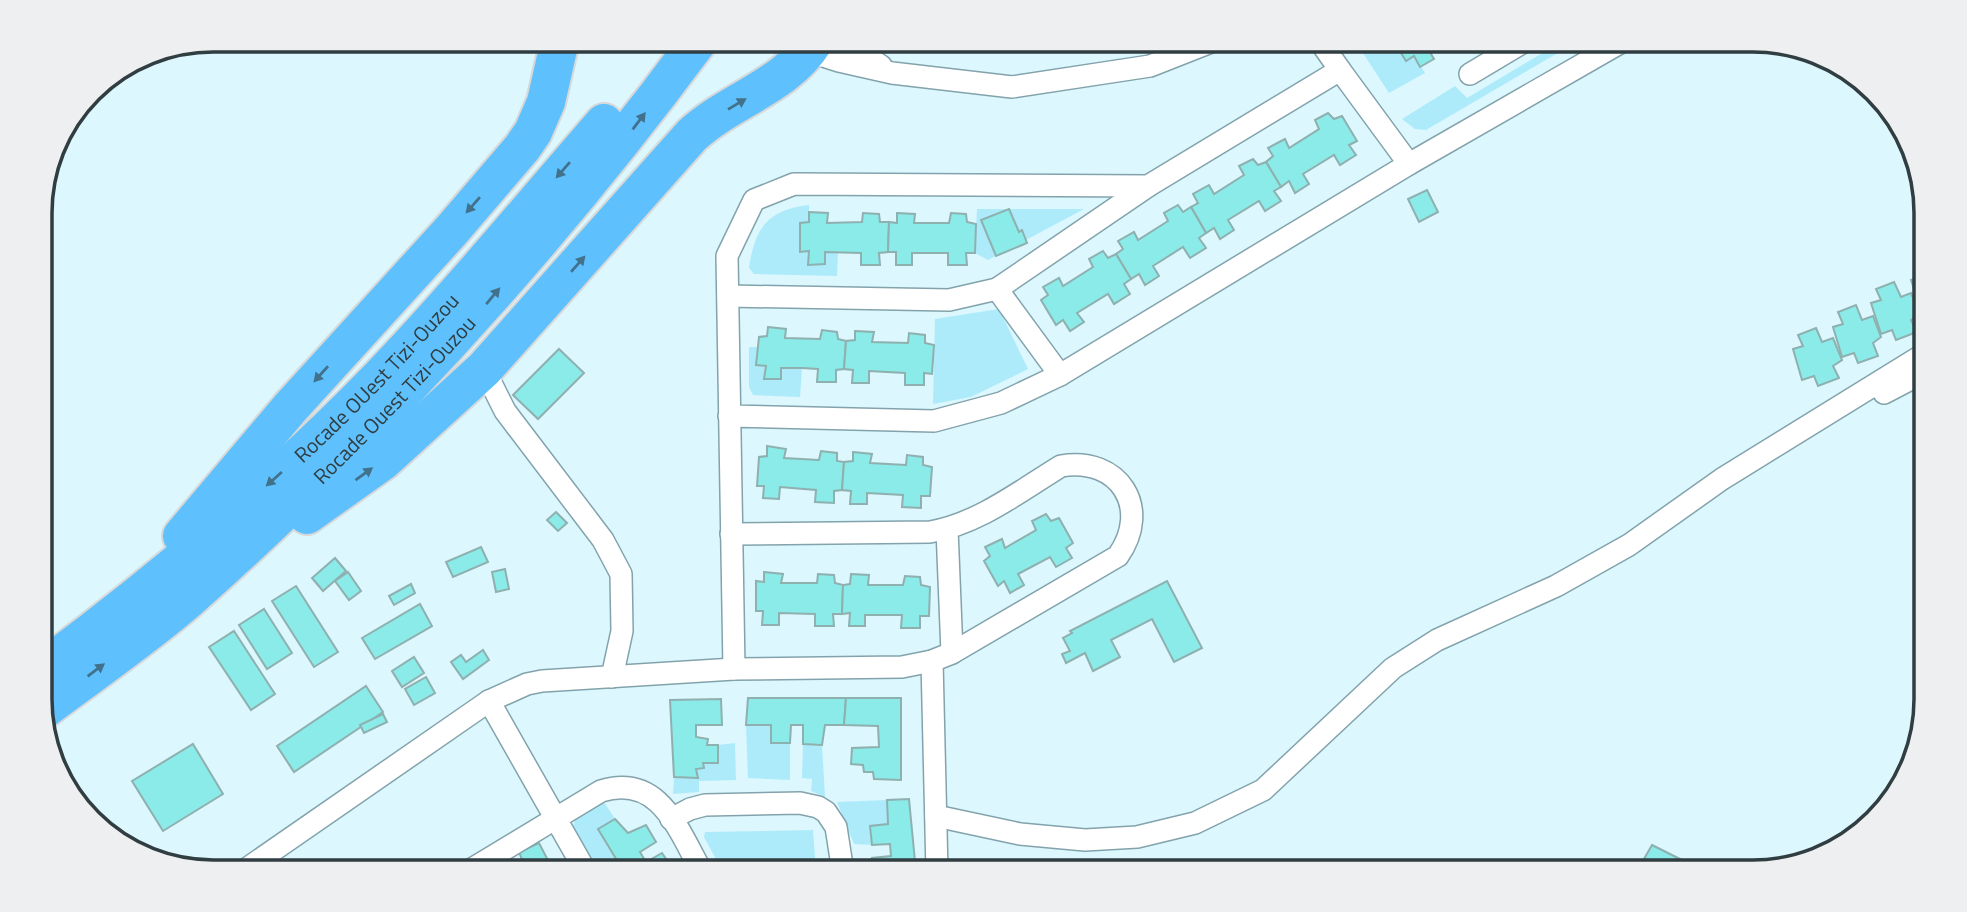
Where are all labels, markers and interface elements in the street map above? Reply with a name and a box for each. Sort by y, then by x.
one-way arrow [728,97,747,110]
one-way arrow [631,113,646,131]
one-way arrow [555,161,571,179]
one-way arrow [466,197,481,214]
one-way arrow [570,255,585,272]
street label: Rocade OUest Tizi-Ouzou [286,286,466,470]
one-way arrow [485,287,501,305]
street label: Rocade Ouest Tizi-Ouzou [305,308,483,491]
one-way arrow [313,365,329,382]
one-way arrow [355,468,373,482]
one-way arrow [265,471,283,487]
one-way arrow [87,662,105,677]

